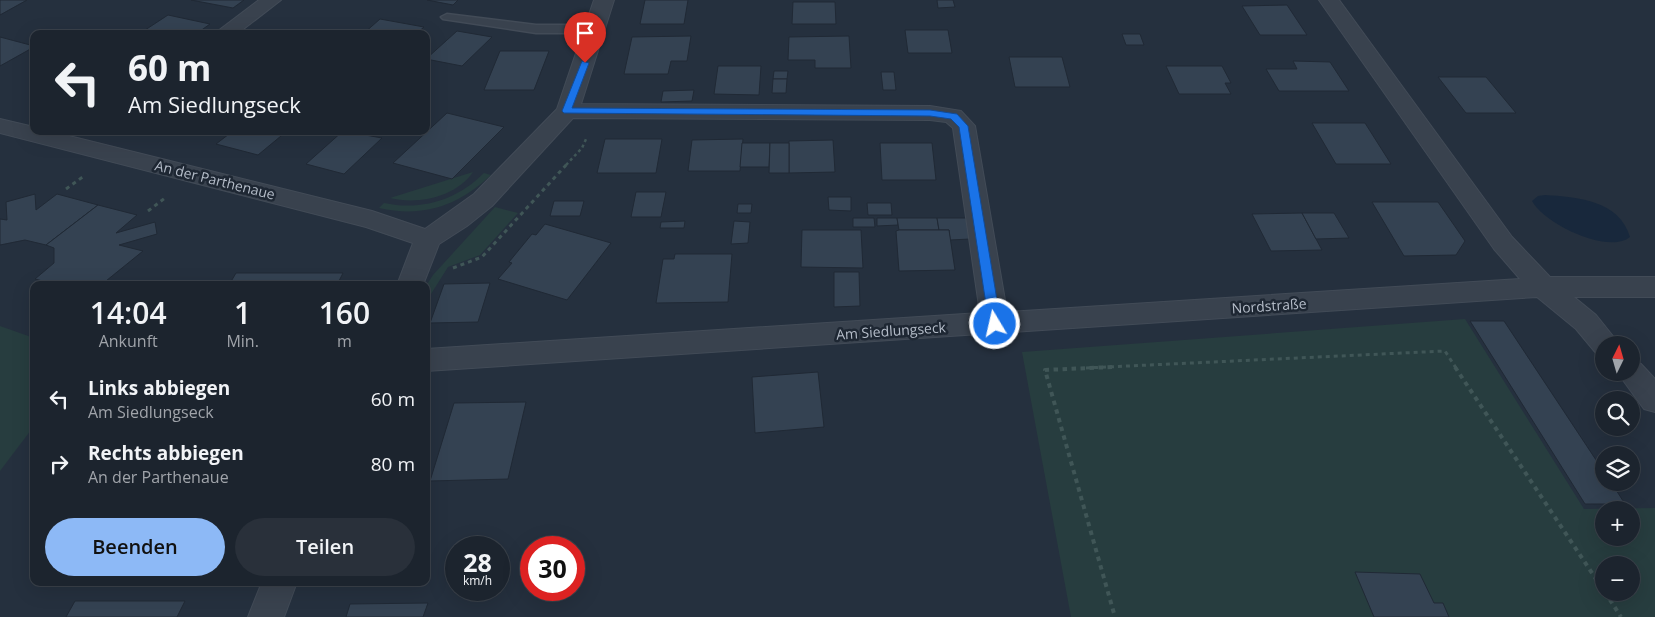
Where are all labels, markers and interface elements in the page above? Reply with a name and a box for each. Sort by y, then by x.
pin [564,12,606,63]
icon: arrive [571,19,599,47]
text: 60 m [128,44,211,91]
icon: left [45,50,110,115]
text: Am Siedlungseck [128,89,301,119]
street label: An der Parthenaue [153,155,277,204]
text: 14:04 [90,292,167,333]
text: 1 [234,292,251,333]
text: 160 [319,292,370,333]
street label: Nordstraße [1231,293,1307,318]
position arrow [968,297,1020,349]
street label: Am Siedlungseck [835,317,947,344]
text: Ankunft [99,330,158,352]
text: Min. [226,330,259,352]
text: m [337,330,352,352]
north arrow [1595,336,1640,381]
map controls [1595,336,1640,601]
text: Links abbiegen [88,375,230,401]
icon: left [45,385,73,413]
text: 60 m [371,386,415,412]
button: search [1595,391,1640,436]
text: Am Siedlungseck [88,401,214,423]
text: Rechts abbiegen [88,440,244,466]
button: layers [1595,446,1640,491]
icon: right [45,450,73,478]
text: 80 m [371,451,415,477]
text: An der Parthenaue [88,466,229,488]
button: + [1595,501,1640,546]
button: Beenden [45,518,225,576]
button: Teilen [235,518,415,576]
speed limit sign: 30 [520,536,585,601]
text: 28 [463,545,492,579]
button: − [1595,556,1640,601]
text: km/h [463,572,492,589]

